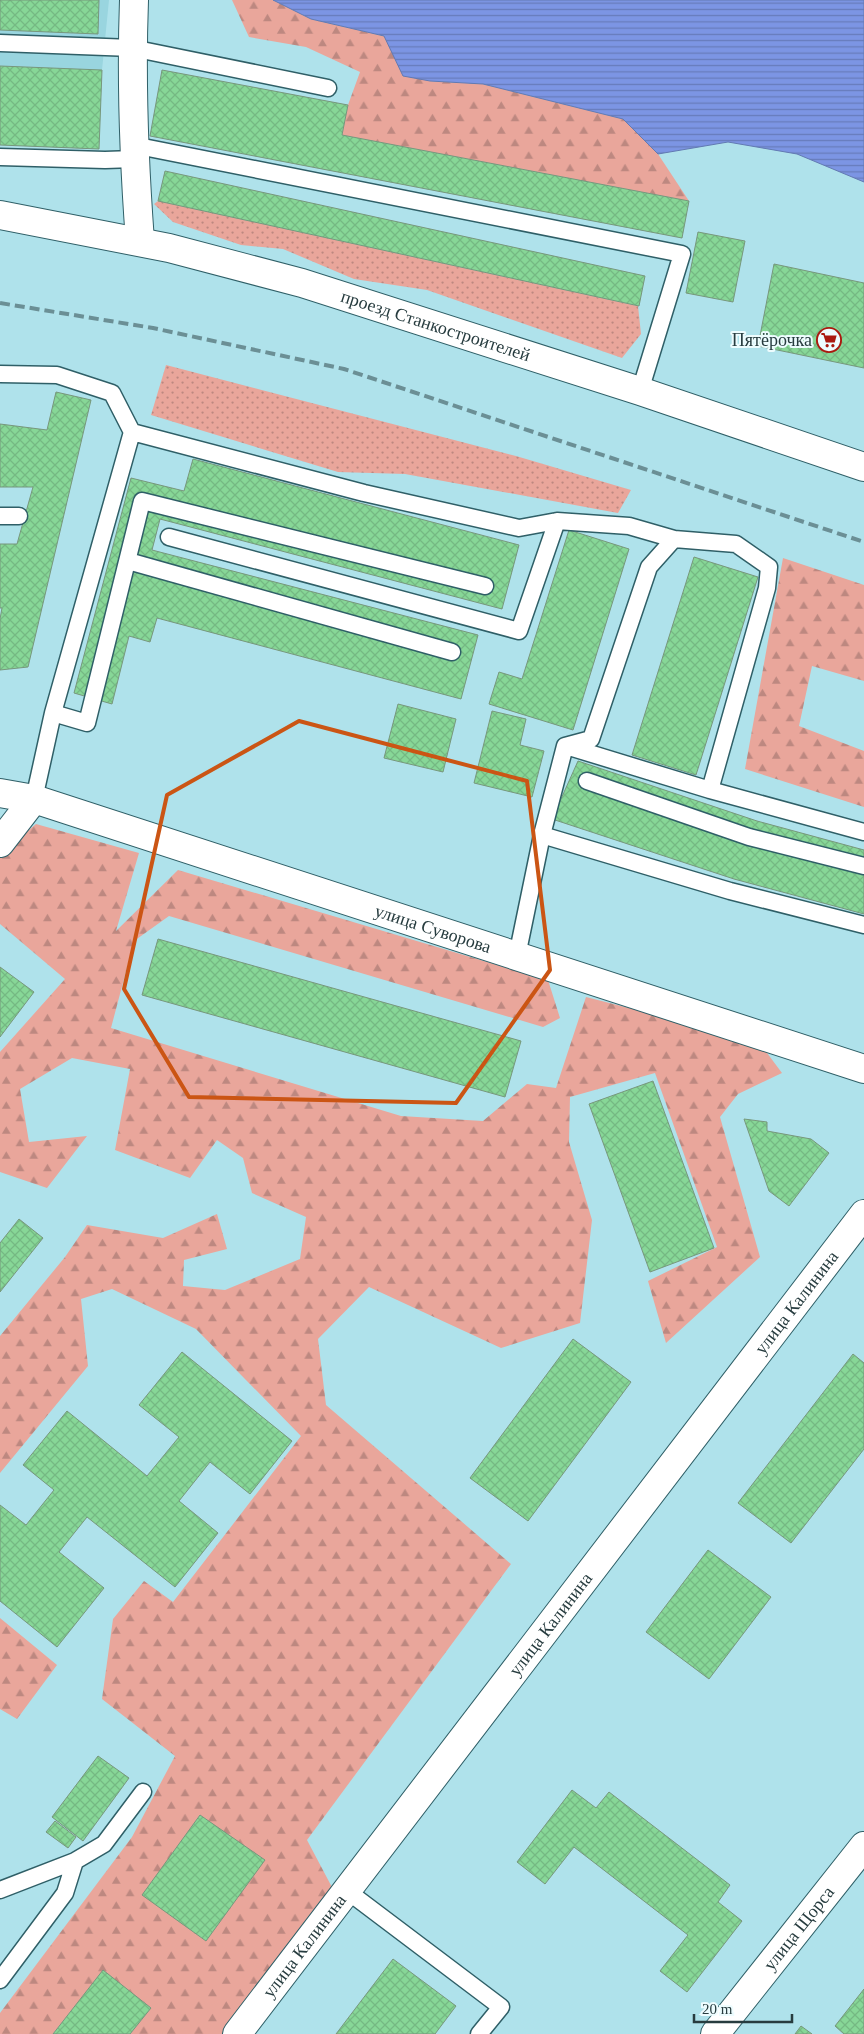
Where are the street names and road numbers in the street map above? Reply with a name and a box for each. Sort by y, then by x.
street label: проезд Станкостроителей [338,286,533,365]
street label: улица Суворова [372,901,494,957]
street label: улица Калинина [751,1247,842,1358]
street label: улица Калинина [505,1569,596,1680]
street label: улица Щорса [760,1882,838,1974]
street label: улица Калинина [259,1890,350,2001]

